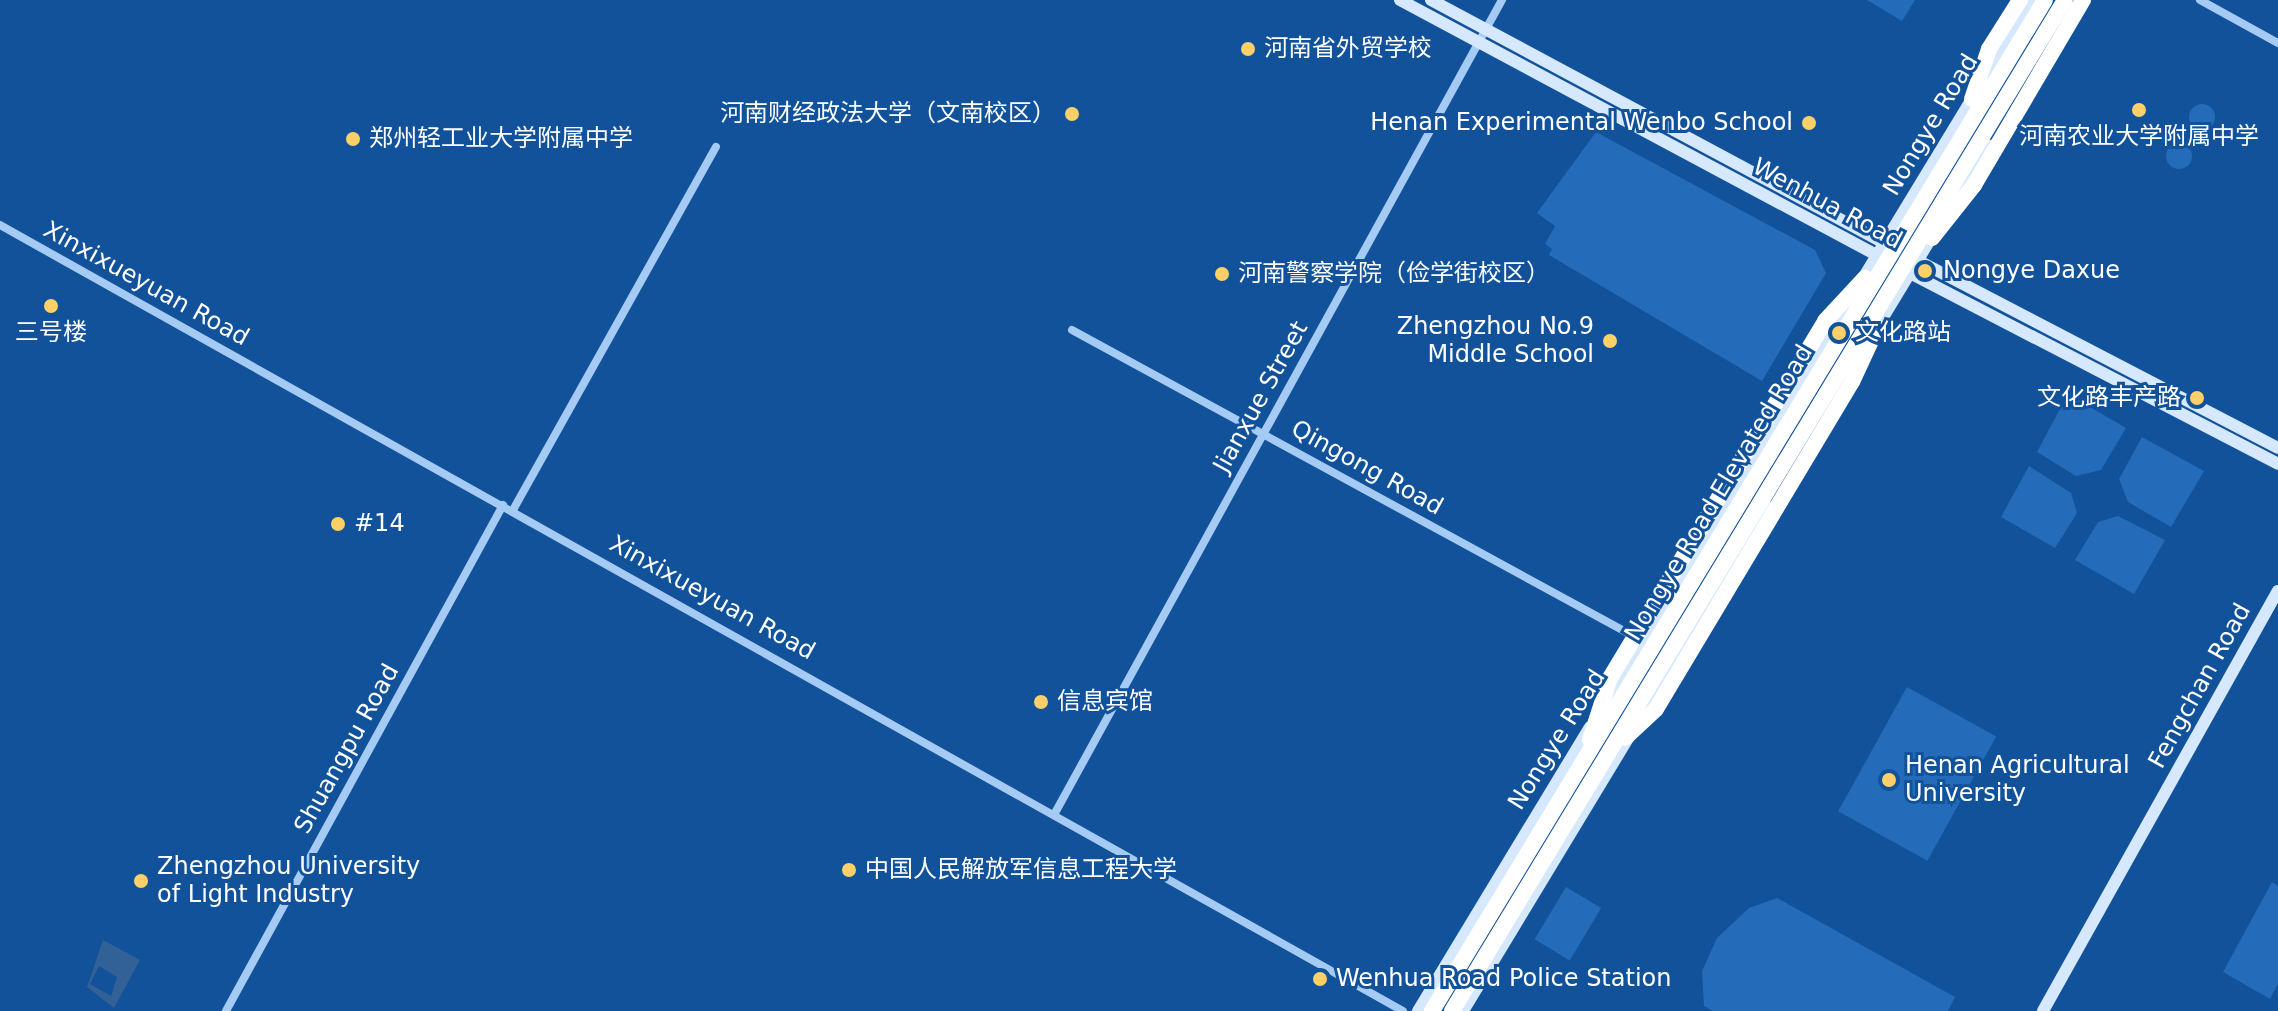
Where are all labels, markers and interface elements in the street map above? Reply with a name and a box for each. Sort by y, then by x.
place label: 河南省外贸学校 [1264,35,1432,63]
marker: 河南省外贸学校 [1239,40,1257,58]
street label: Nongye Road [1877,49,1985,201]
place label: 河南财经政法大学（文南校区） [720,100,1056,128]
marker: 河南农业大学附属中学 [2130,101,2148,119]
marker: 河南财经政法大学（文南校区） [1063,105,1081,123]
place label: Henan Experimental Wenbo School [1370,109,1793,137]
marker: Henan Experimental Wenbo School [1800,114,1818,132]
place label: 河南农业大学附属中学 [2019,123,2259,151]
place label: 郑州轻工业大学附属中学 [369,125,633,153]
marker: 郑州轻工业大学附属中学 [344,130,362,148]
street label: Wenhua Road [1747,152,1907,256]
street label: Xinxixueyuan Road [38,216,254,352]
place label: Nongye Daxue [1943,257,2120,285]
place label: 河南警察学院（俭学街校区） [1238,260,1550,288]
marker: Nongye Daxue [1914,260,1936,282]
marker: 河南警察学院（俭学街校区） [1213,265,1231,283]
marker: 三号楼 [42,297,60,315]
place label: Zhengzhou No.9 Middle School [1397,313,1594,369]
street label: Jianxue Street [1208,316,1314,478]
place label: 三号楼 [15,319,87,347]
place label: 文化路站 [1855,319,1951,347]
marker: 文化路站 [1830,324,1848,342]
marker: Zhengzhou No.9 Middle School [1601,332,1619,350]
street label: Nongye Road Elevated Road [1619,340,1819,646]
place label: 文化路丰产路 [2037,384,2181,412]
marker: 文化路丰产路 [2188,389,2206,407]
street label: Qingong Road [1286,414,1448,522]
place label: #14 [354,510,405,538]
marker: #14 [329,515,347,533]
street label: Xinxixueyuan Road [604,530,820,666]
street label: Fengchan Road [2143,599,2257,773]
street label: Shuangpu Road [289,659,405,839]
street label: Nongye Road [1502,665,1612,815]
place label: 信息宾馆 [1057,688,1153,716]
marker: 信息宾馆 [1032,693,1050,711]
place label: Henan Agricultural University [1905,752,2130,808]
marker: Henan Agricultural University [1880,771,1898,789]
place label: Zhengzhou University of Light Industry [157,853,420,909]
place label: 中国人民解放军信息工程大学 [865,856,1177,884]
marker: 中国人民解放军信息工程大学 [840,861,858,879]
marker: Zhengzhou University of Light Industry [132,872,150,890]
place label: Wenhua Road Police Station [1336,965,1671,993]
marker: Wenhua Road Police Station [1311,970,1329,988]

